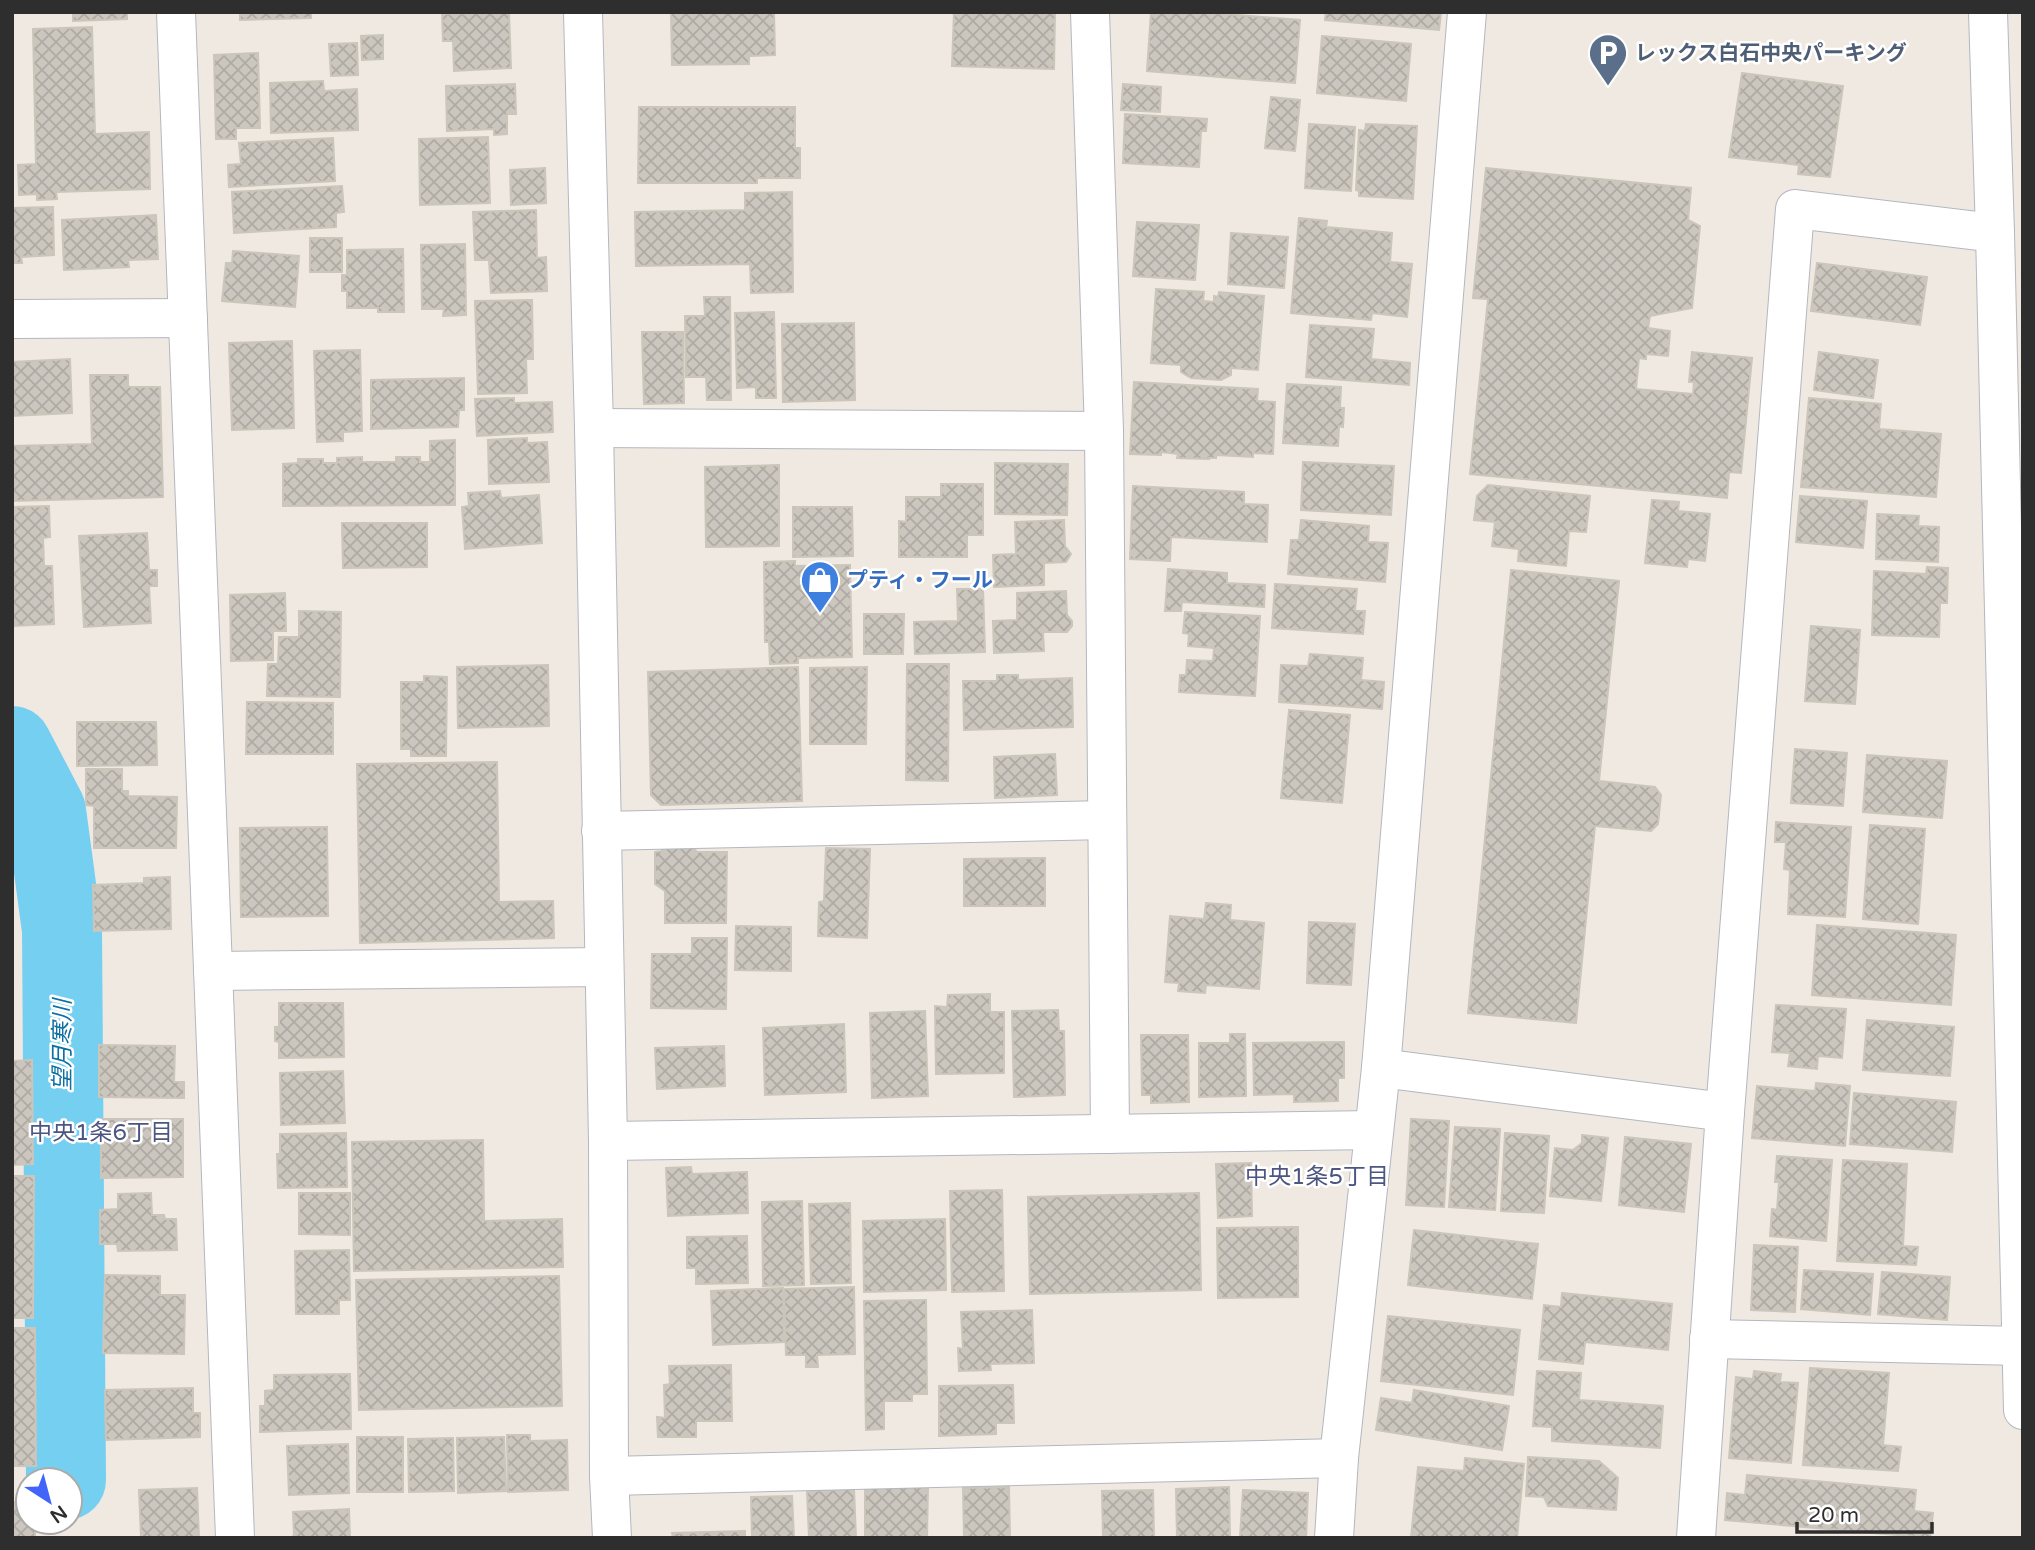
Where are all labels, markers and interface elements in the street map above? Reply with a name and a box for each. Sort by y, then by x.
parking icon: レックス白石中央パーキング [1587,32,1629,87]
place label: レックス白石中央パーキング [1635,41,1907,66]
shop icon: プティ・フール [799,559,841,614]
place label: プティ・フール [847,568,993,593]
water label: 望月寒川 [49,996,77,1091]
district label: 中央1条6丁目 [29,1119,173,1147]
district label: 中央1条5丁目 [1245,1163,1389,1191]
north arrow [14,1466,84,1536]
scale bar [1797,1490,1932,1534]
text: N [46,1501,71,1527]
text: 20 m [1808,1503,1859,1528]

